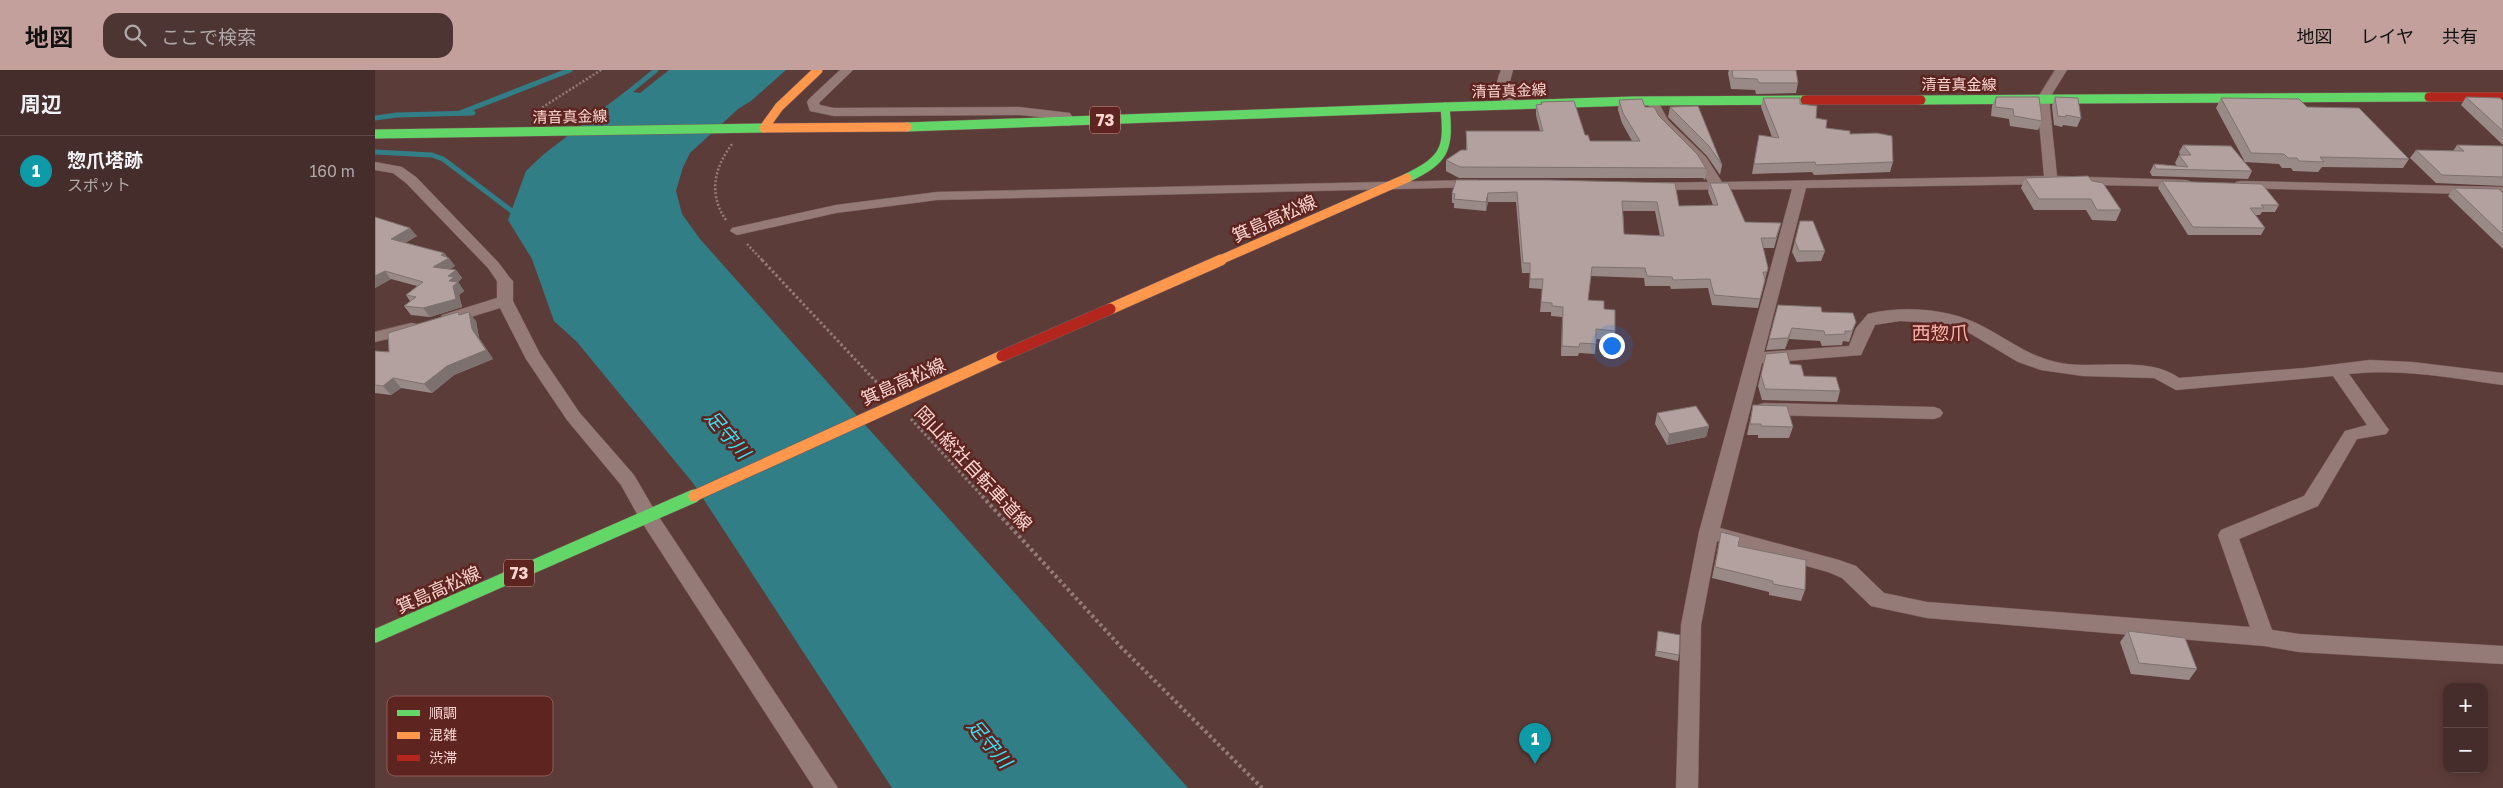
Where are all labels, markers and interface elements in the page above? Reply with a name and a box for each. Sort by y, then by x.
search box [103,13,453,58]
icon: search [121,21,149,49]
text: 地図 [25,22,73,51]
text: ここで検索 [161,25,256,48]
text: 地図 [2297,25,2333,47]
text: レイヤ [2361,25,2414,47]
text: 共有 [2442,25,2478,47]
street label: 清音真金線 [1921,75,1997,93]
street label: 清音真金線 [1471,80,1547,100]
text: 周辺 [20,91,62,117]
street label: 清音真金線 [532,106,608,126]
road number: 73 [1090,106,1120,134]
text: 惣爪塔跡 [67,148,143,171]
text: 1 [32,161,40,181]
text: 160 m [309,161,355,181]
text: スポット [67,175,131,195]
street label: 箕島高松線 [1228,190,1320,246]
district label: 西惣爪 [1911,321,1969,344]
your location [1599,333,1625,359]
street label: 箕島高松線 [857,353,949,409]
street label: 岡山総社自転車道線 [911,401,1037,535]
water label: 足守川 [701,405,757,465]
road number: 73 [504,559,534,586]
street label: 箕島高松線 [392,561,484,617]
map controls [2443,683,2488,773]
button: + [2443,683,2488,728]
legend [387,696,553,776]
text: 順調 [429,704,457,721]
water label: 足守川 [963,714,1018,774]
pin: 1 [1519,723,1551,764]
text: 混雑 [429,726,457,743]
button: − [2443,728,2488,773]
text: 渋滞 [429,749,457,766]

